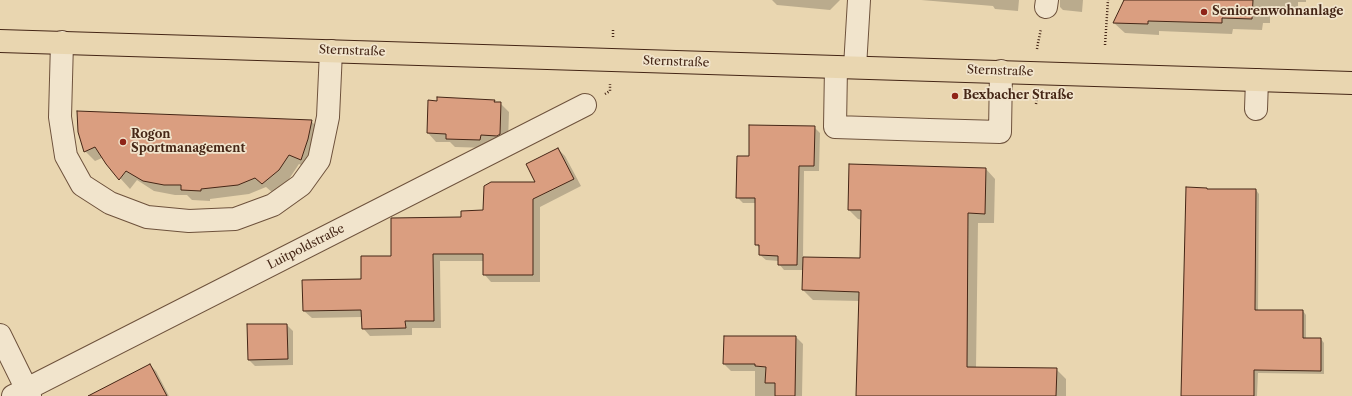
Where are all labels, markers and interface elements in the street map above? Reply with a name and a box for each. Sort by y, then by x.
place label: Seniorenwohnanlage [1212,5,1343,19]
marker: Seniorenwohnanlage [1199,7,1209,17]
street label: Sternstraße [319,43,385,59]
street label: Sternstraße [643,54,709,70]
street label: Sternstraße [967,63,1033,79]
place label: Bexbacher Straße [963,89,1073,103]
marker: Bexbacher Straße [950,91,960,101]
place label: Rogon Sportmanagement [131,128,245,156]
marker: Rogon Sportmanagement [118,137,128,147]
street label: Luitpoldstraße [265,221,347,273]

